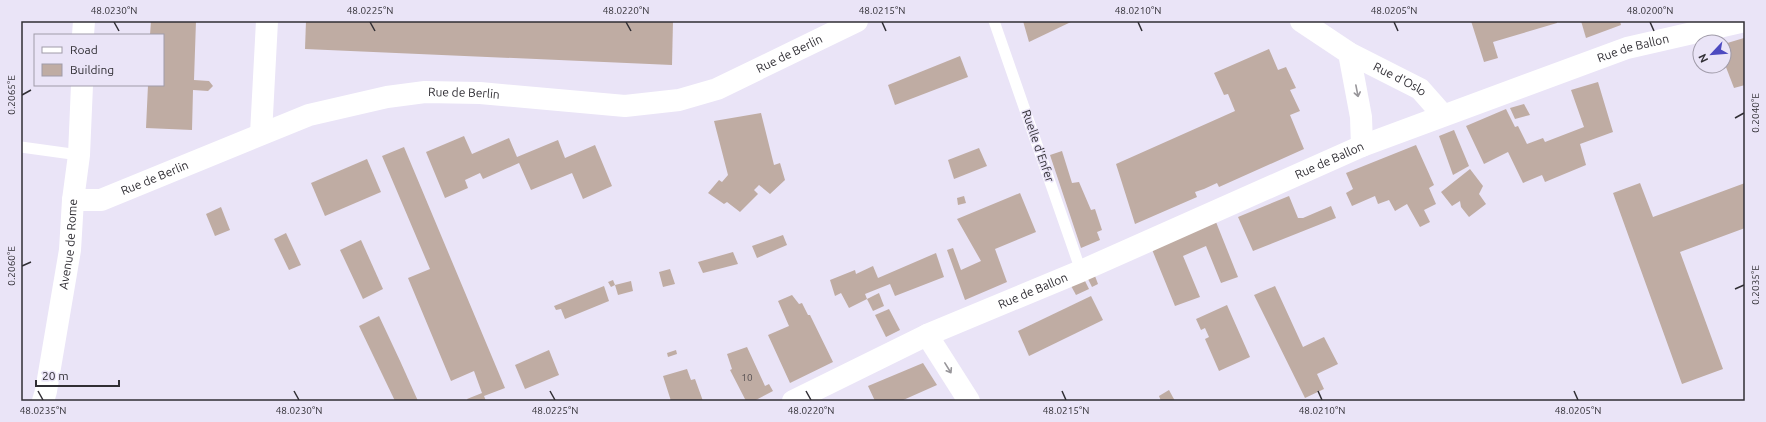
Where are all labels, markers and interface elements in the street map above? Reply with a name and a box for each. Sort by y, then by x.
text: 48.0230°N [91,5,137,16]
text: 48.0225°N [347,5,393,16]
text: 48.0220°N [603,5,649,16]
text: 48.0215°N [859,5,905,16]
text: 48.0210°N [1115,5,1161,16]
text: 48.0205°N [1371,5,1417,16]
text: 48.0200°N [1627,5,1673,16]
street label: Rue de Berlin [754,32,824,75]
street label: Rue de Ballon [1595,32,1670,64]
legend [34,34,164,86]
north arrow [1692,34,1732,74]
text: Road [70,43,98,56]
text: N [1696,52,1710,65]
street label: Rue d'Oslo [1371,60,1430,98]
text: Building [70,63,114,76]
text: 0.2065°E [6,75,17,115]
street label: Rue de Berlin [428,85,500,101]
one-way arrow [1353,85,1361,98]
text: 0.2040°E [1750,93,1761,133]
street label: Ruelle d'Enfer [1020,108,1057,184]
street label: Rue de Ballon [1293,139,1366,181]
street label: Rue de Berlin [119,158,190,197]
street label: Avenue de Rome [56,199,79,290]
text: 0.2060°E [6,246,17,286]
text: 0.2035°E [1750,265,1761,305]
street label: Rue de Ballon [996,270,1069,311]
scale bar [36,362,119,388]
one-way arrow [944,362,952,373]
text: 20 m [42,369,69,382]
house number: 10 [741,372,753,383]
text: 48.0235°N [20,405,66,416]
text: 48.0230°N [276,405,322,416]
text: 48.0225°N [532,405,578,416]
text: 48.0220°N [788,405,834,416]
text: 48.0215°N [1043,405,1089,416]
text: 48.0210°N [1299,405,1345,416]
text: 48.0205°N [1555,405,1601,416]

